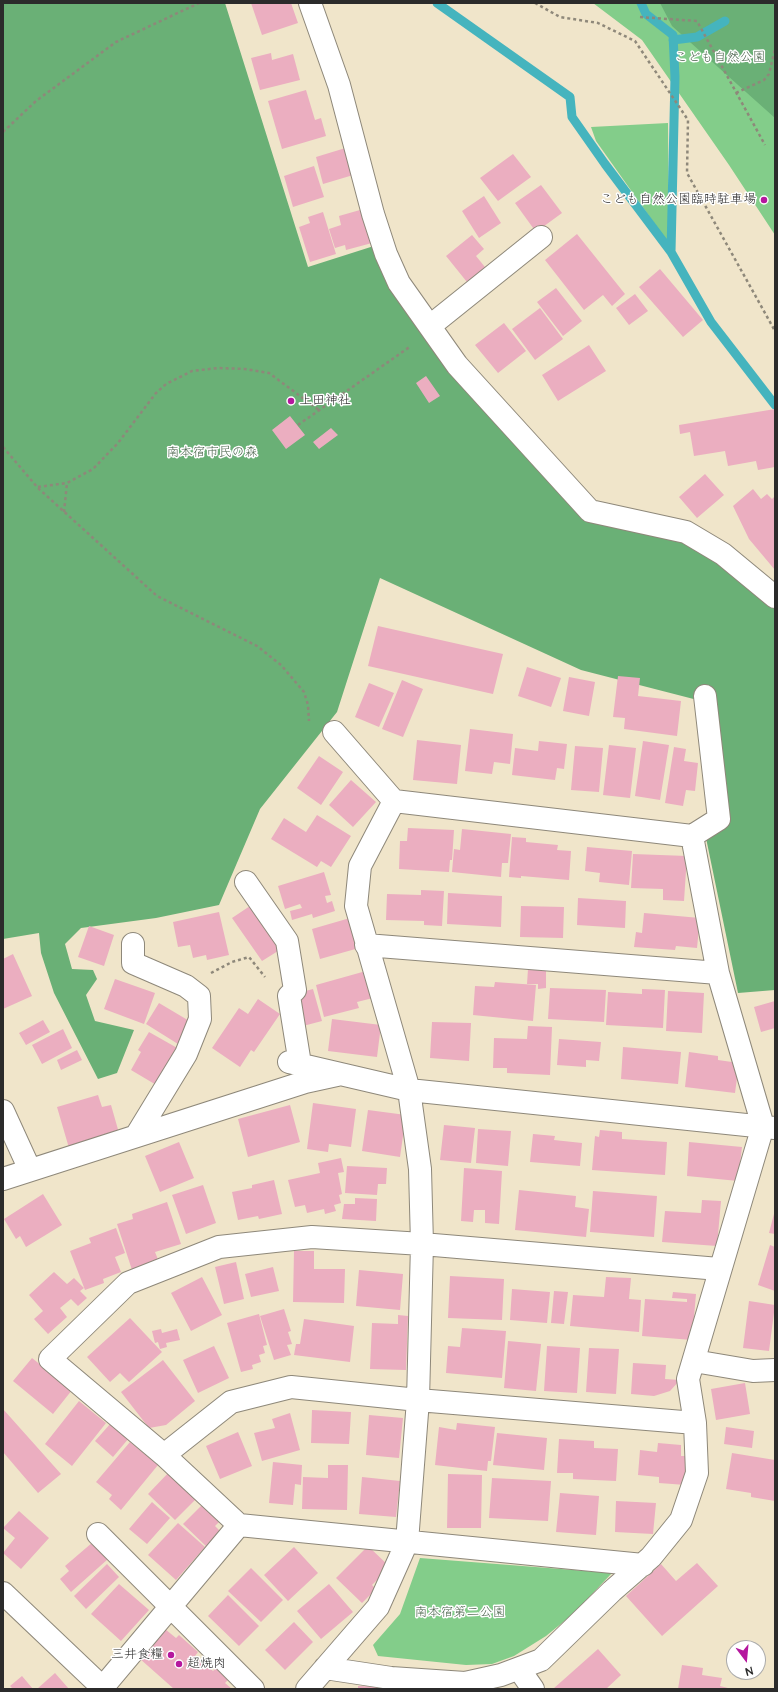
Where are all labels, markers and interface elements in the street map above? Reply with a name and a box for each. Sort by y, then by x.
park label: こども自然公園 [675,50,765,66]
place label: こども自然公園臨時駐車場 [600,192,756,208]
marker: こども自然公園臨時駐車場 [759,195,769,205]
place label: 上田神社 [299,393,351,409]
marker: 上田神社 [286,396,296,406]
park label: 南本宿市民の森 [167,445,257,461]
park label: 南本宿第二公園 [415,1605,505,1621]
north arrow [726,1640,766,1680]
place label: 三井食糧 [111,1647,163,1663]
marker: 三井食糧 [166,1650,176,1660]
place label: 超焼肉 [187,1656,226,1672]
marker: 超焼肉 [174,1659,184,1669]
text: N [744,1663,755,1679]

